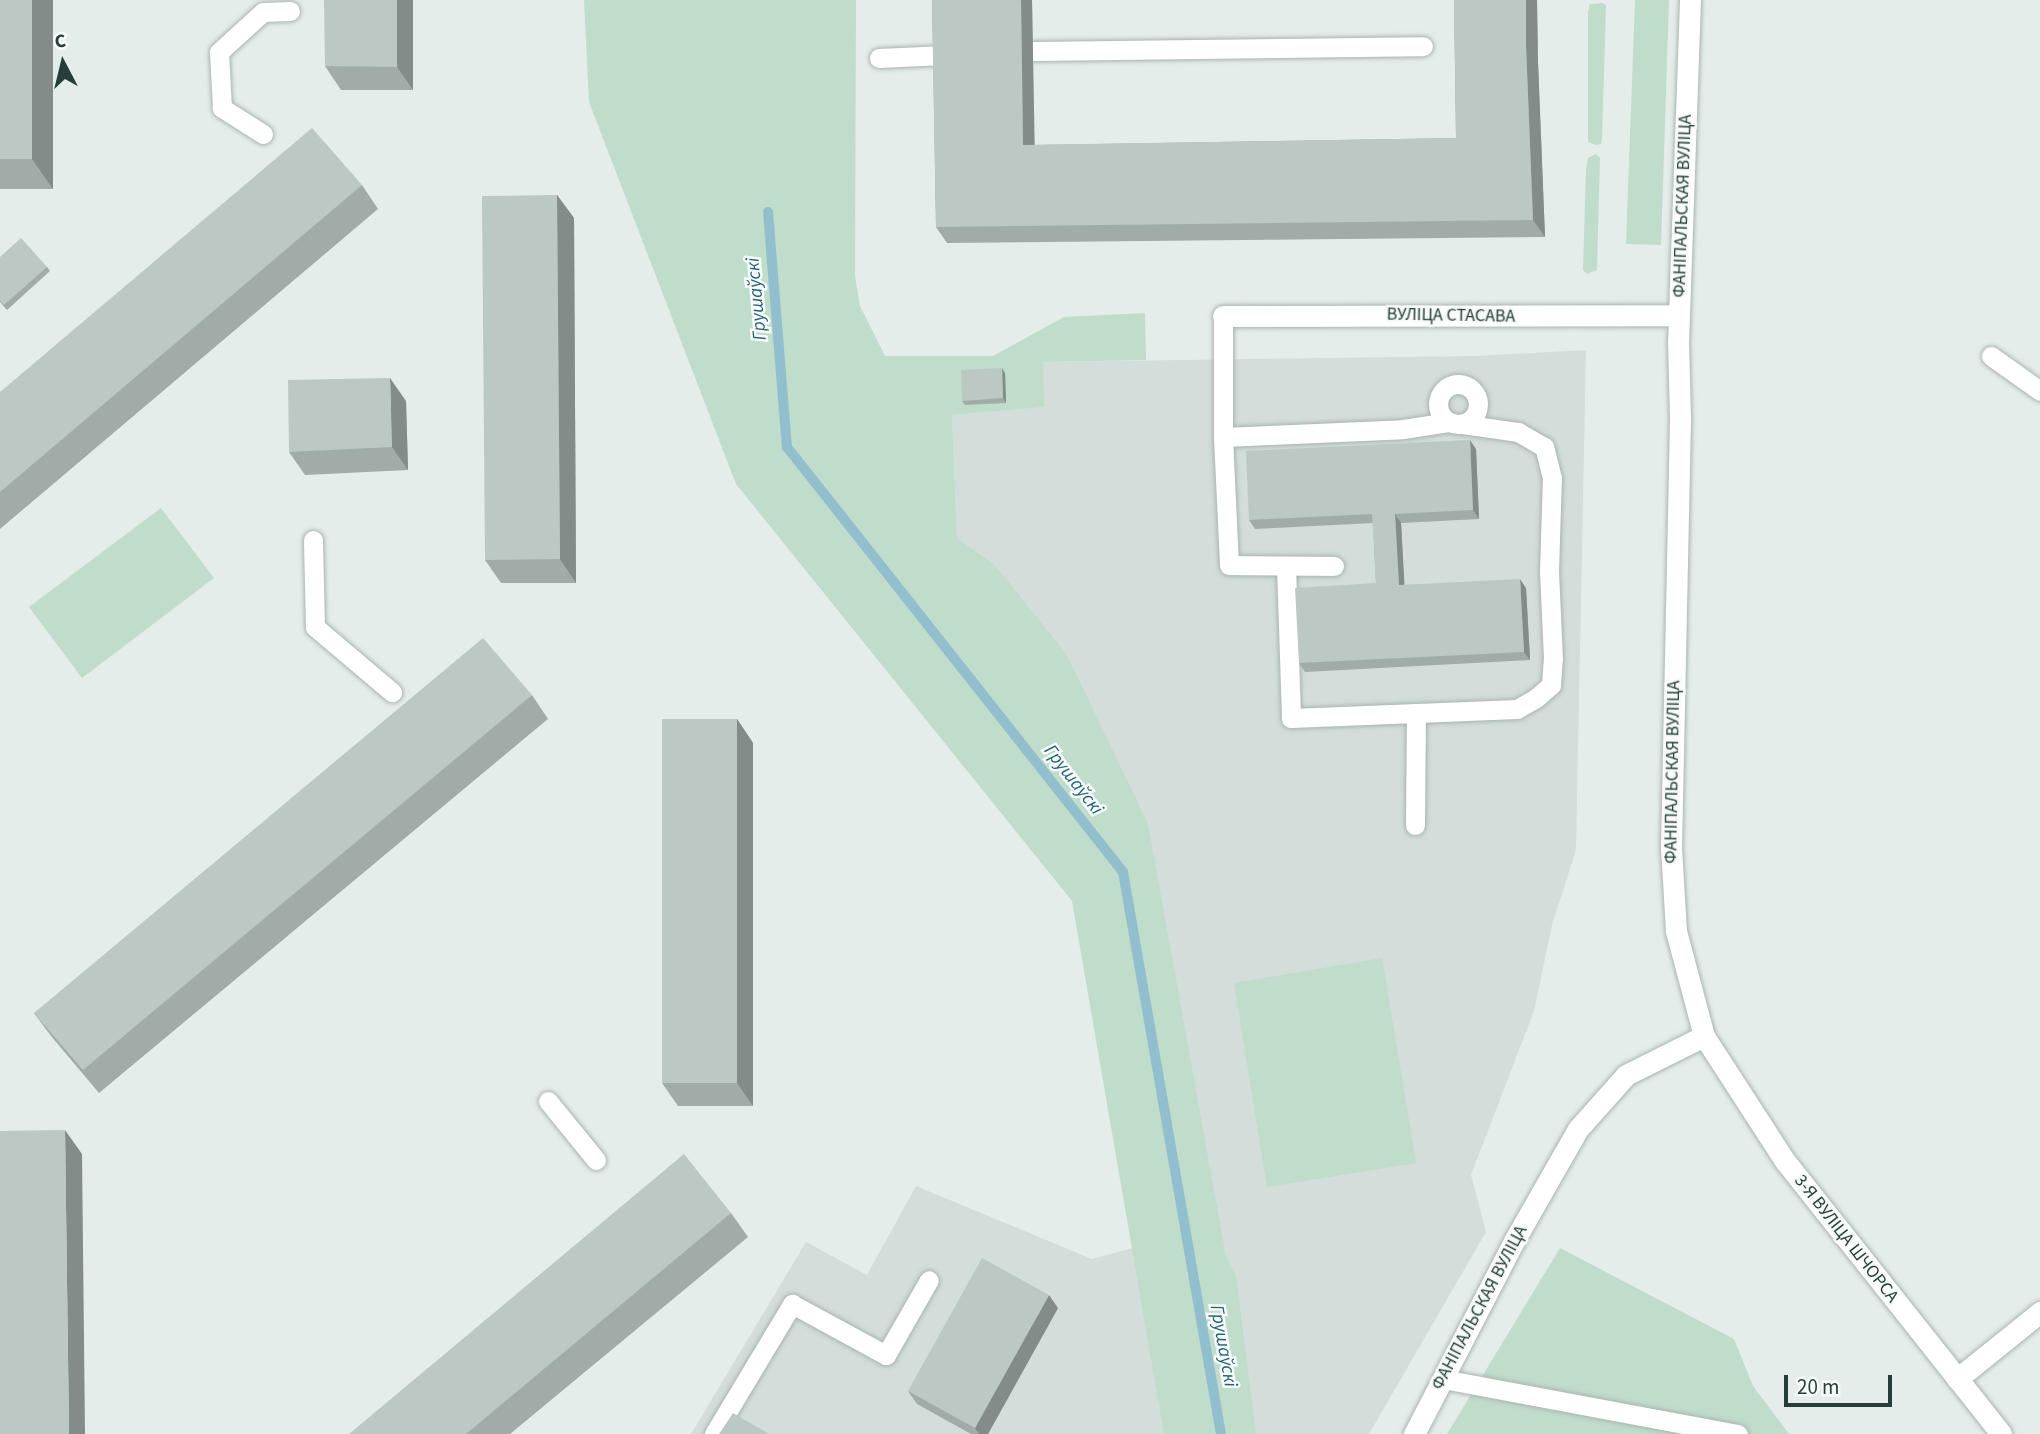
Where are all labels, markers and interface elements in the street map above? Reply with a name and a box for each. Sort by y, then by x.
north arrow [28,28,98,98]
text: С [53,28,68,56]
street label: ФАНІПАЛЬСКАЯ ВУЛІЦА [1669,114,1697,298]
water label: Грушаўскі [742,257,772,341]
street label: ВУЛІЦА СТАСАВА [1386,304,1516,328]
street label: ФАНІПАЛЬСКАЯ ВУЛІЦА [1661,680,1685,864]
water label: Грушаўскі [1038,740,1108,820]
street label: 3-Я ВУЛІЦА ШЧОРСА [1789,1171,1903,1307]
street label: ФАНІПАЛЬСКАЯ ВУЛІЦА [1427,1222,1533,1394]
water label: Грушаўскі [1205,1303,1241,1389]
scale bar [1788,1360,1896,1404]
text: 20 m [1797,1372,1839,1402]

